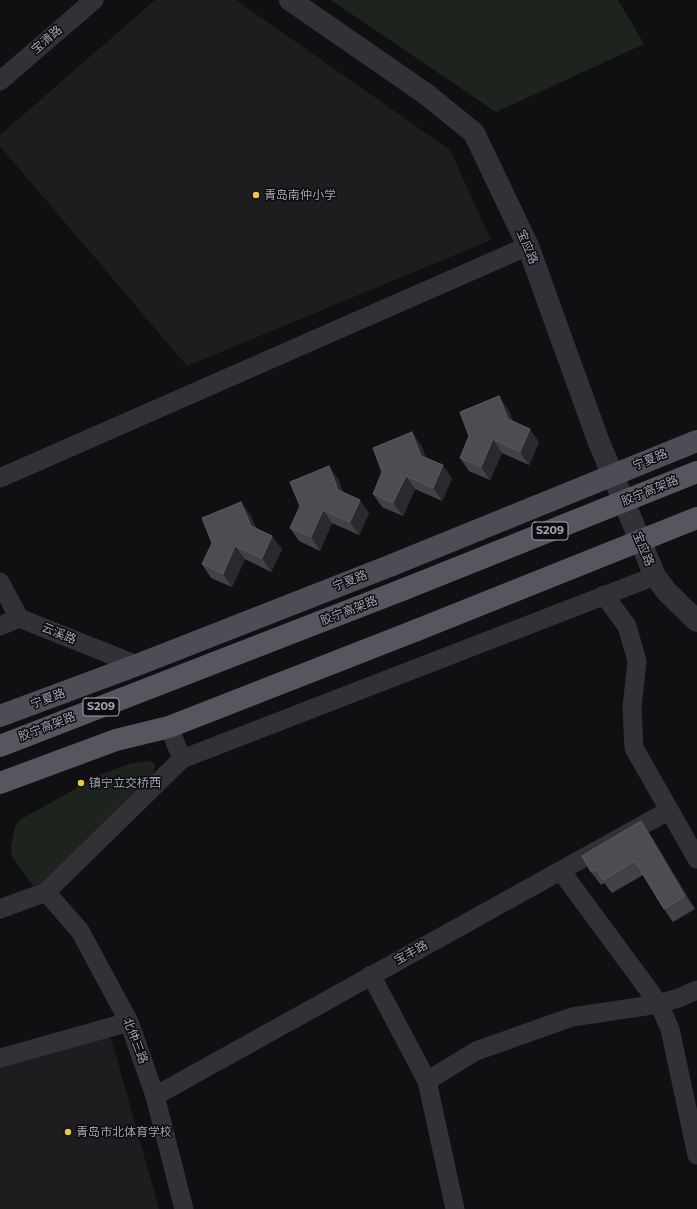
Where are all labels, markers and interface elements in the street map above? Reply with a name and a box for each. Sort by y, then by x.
street label: 宝清路 [29,23,65,57]
place label: 青岛南仲小学 [264,188,336,202]
marker: 青岛南仲小学 [251,190,261,200]
street label: 宝应路 [513,228,541,266]
street label: 宁夏路 [631,447,669,473]
street label: 胶宁高架路 [619,473,681,509]
road number: S209 [532,522,568,540]
street label: 宝应路 [629,530,657,568]
street label: 宁夏路 [331,568,369,594]
street label: 胶宁高架路 [318,594,380,628]
street label: 云溪路 [40,621,78,647]
street label: 宁夏路 [29,686,67,712]
road number: S209 [83,698,119,716]
street label: 胶宁高架路 [16,710,78,744]
place label: 镇宁立交桥西 [89,776,161,790]
marker: 镇宁立交桥西 [76,778,86,788]
street label: 宝丰路 [392,938,430,968]
street label: 北仲三路 [120,1016,150,1066]
place label: 青岛市北体育学校 [76,1125,172,1139]
marker: 青岛市北体育学校 [63,1127,73,1137]

